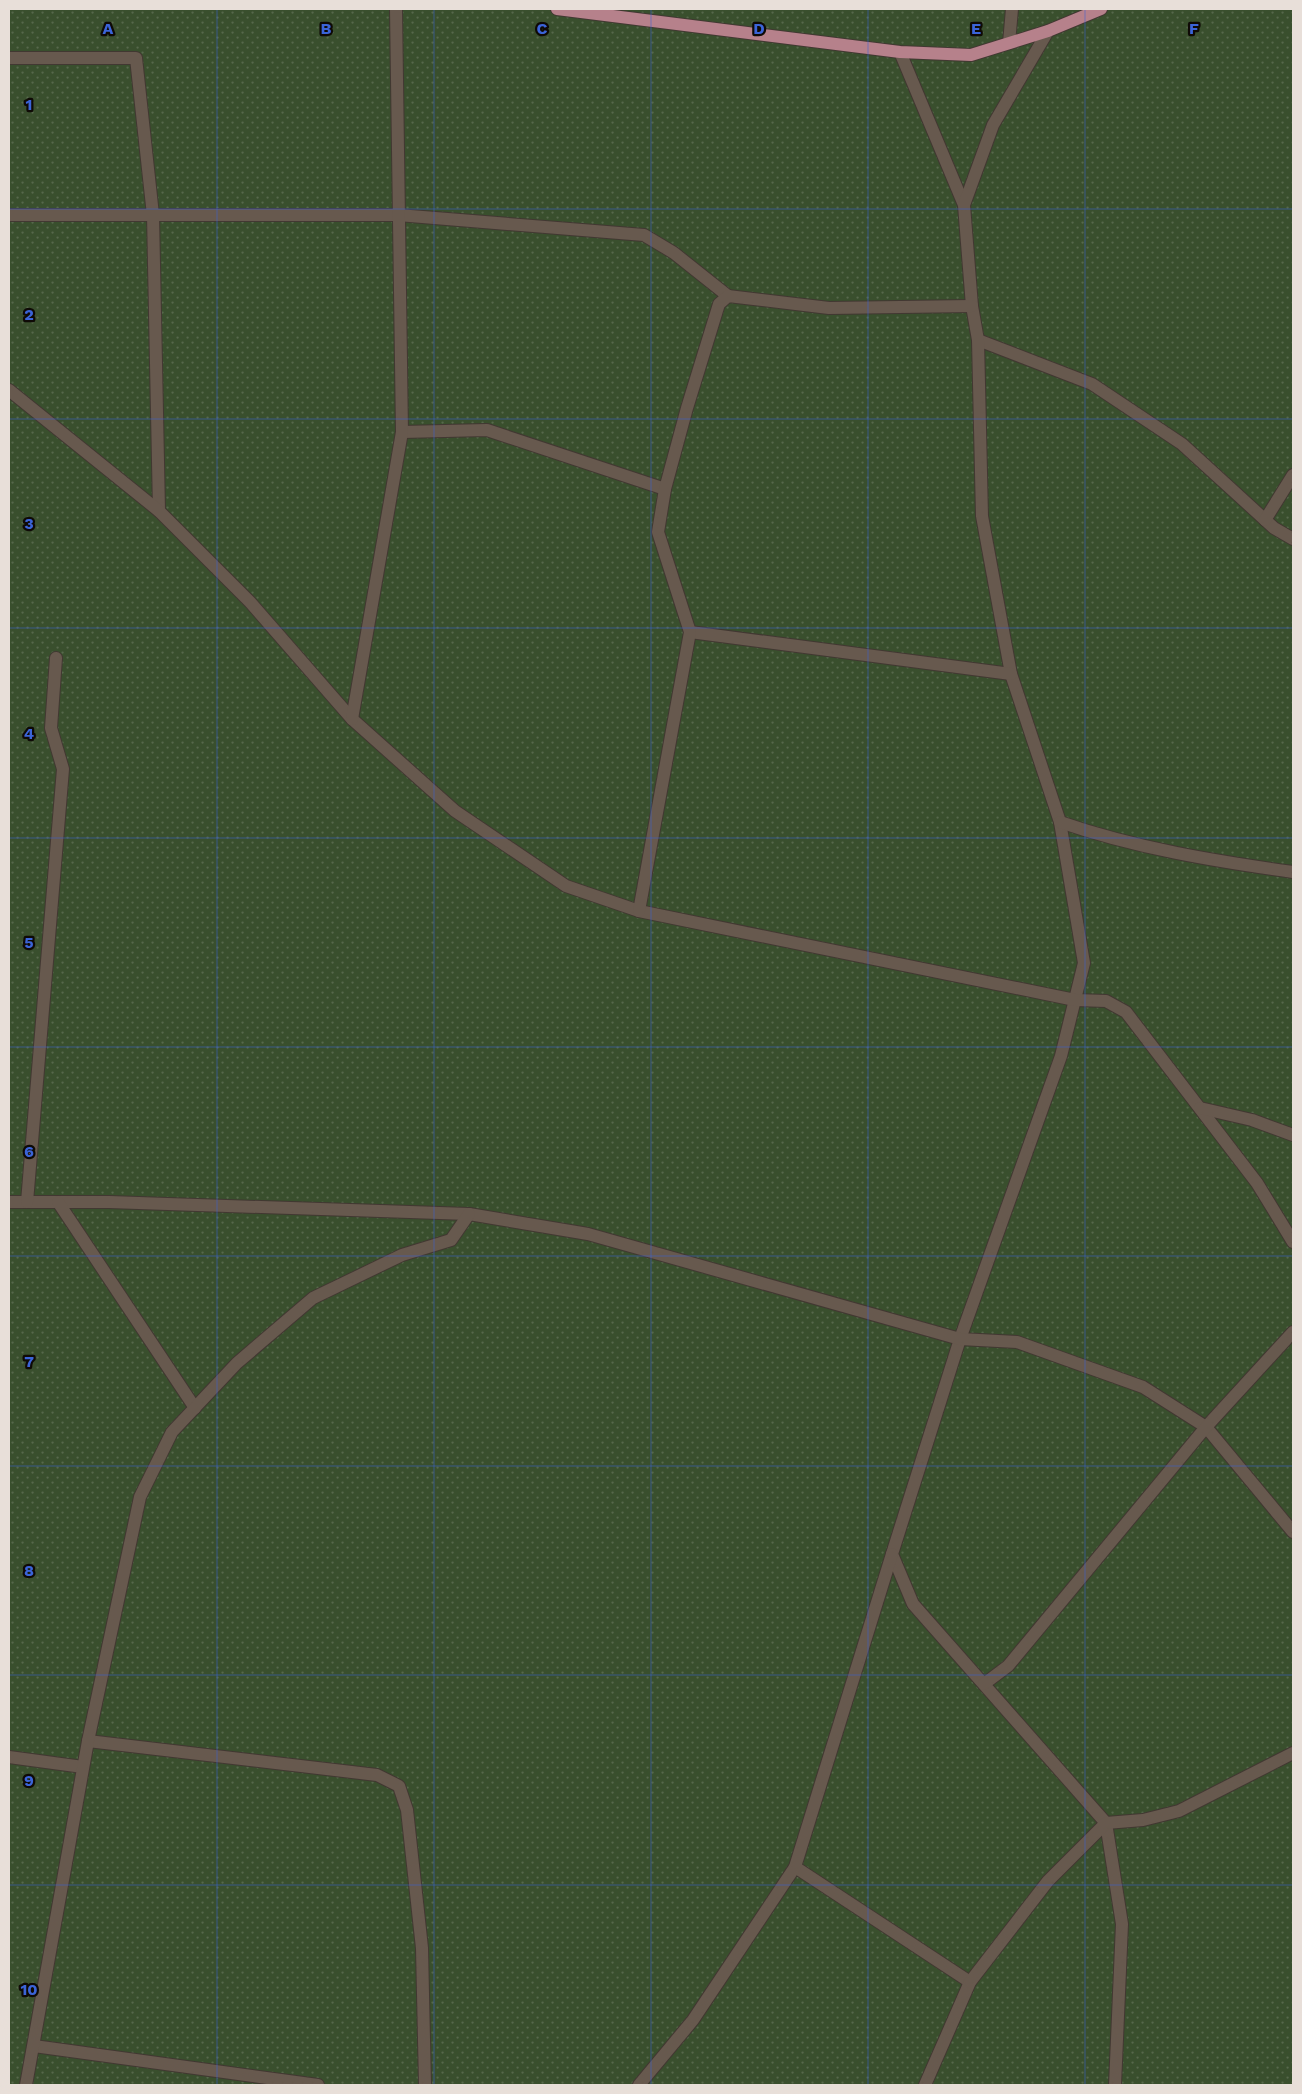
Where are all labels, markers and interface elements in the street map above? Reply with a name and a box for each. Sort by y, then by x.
text: A [103,19,114,38]
text: B [321,19,332,38]
text: C [537,19,548,38]
text: D [753,19,765,38]
text: E [971,19,981,38]
text: F [1189,19,1199,38]
text: 1 [26,95,32,114]
text: 2 [24,305,34,324]
text: 3 [24,514,34,533]
text: 4 [24,724,34,743]
text: 5 [24,933,34,952]
text: 6 [24,1142,34,1161]
text: 7 [24,1352,34,1371]
text: 8 [24,1561,34,1580]
text: 9 [24,1771,34,1790]
text: 10 [20,1980,38,1999]

